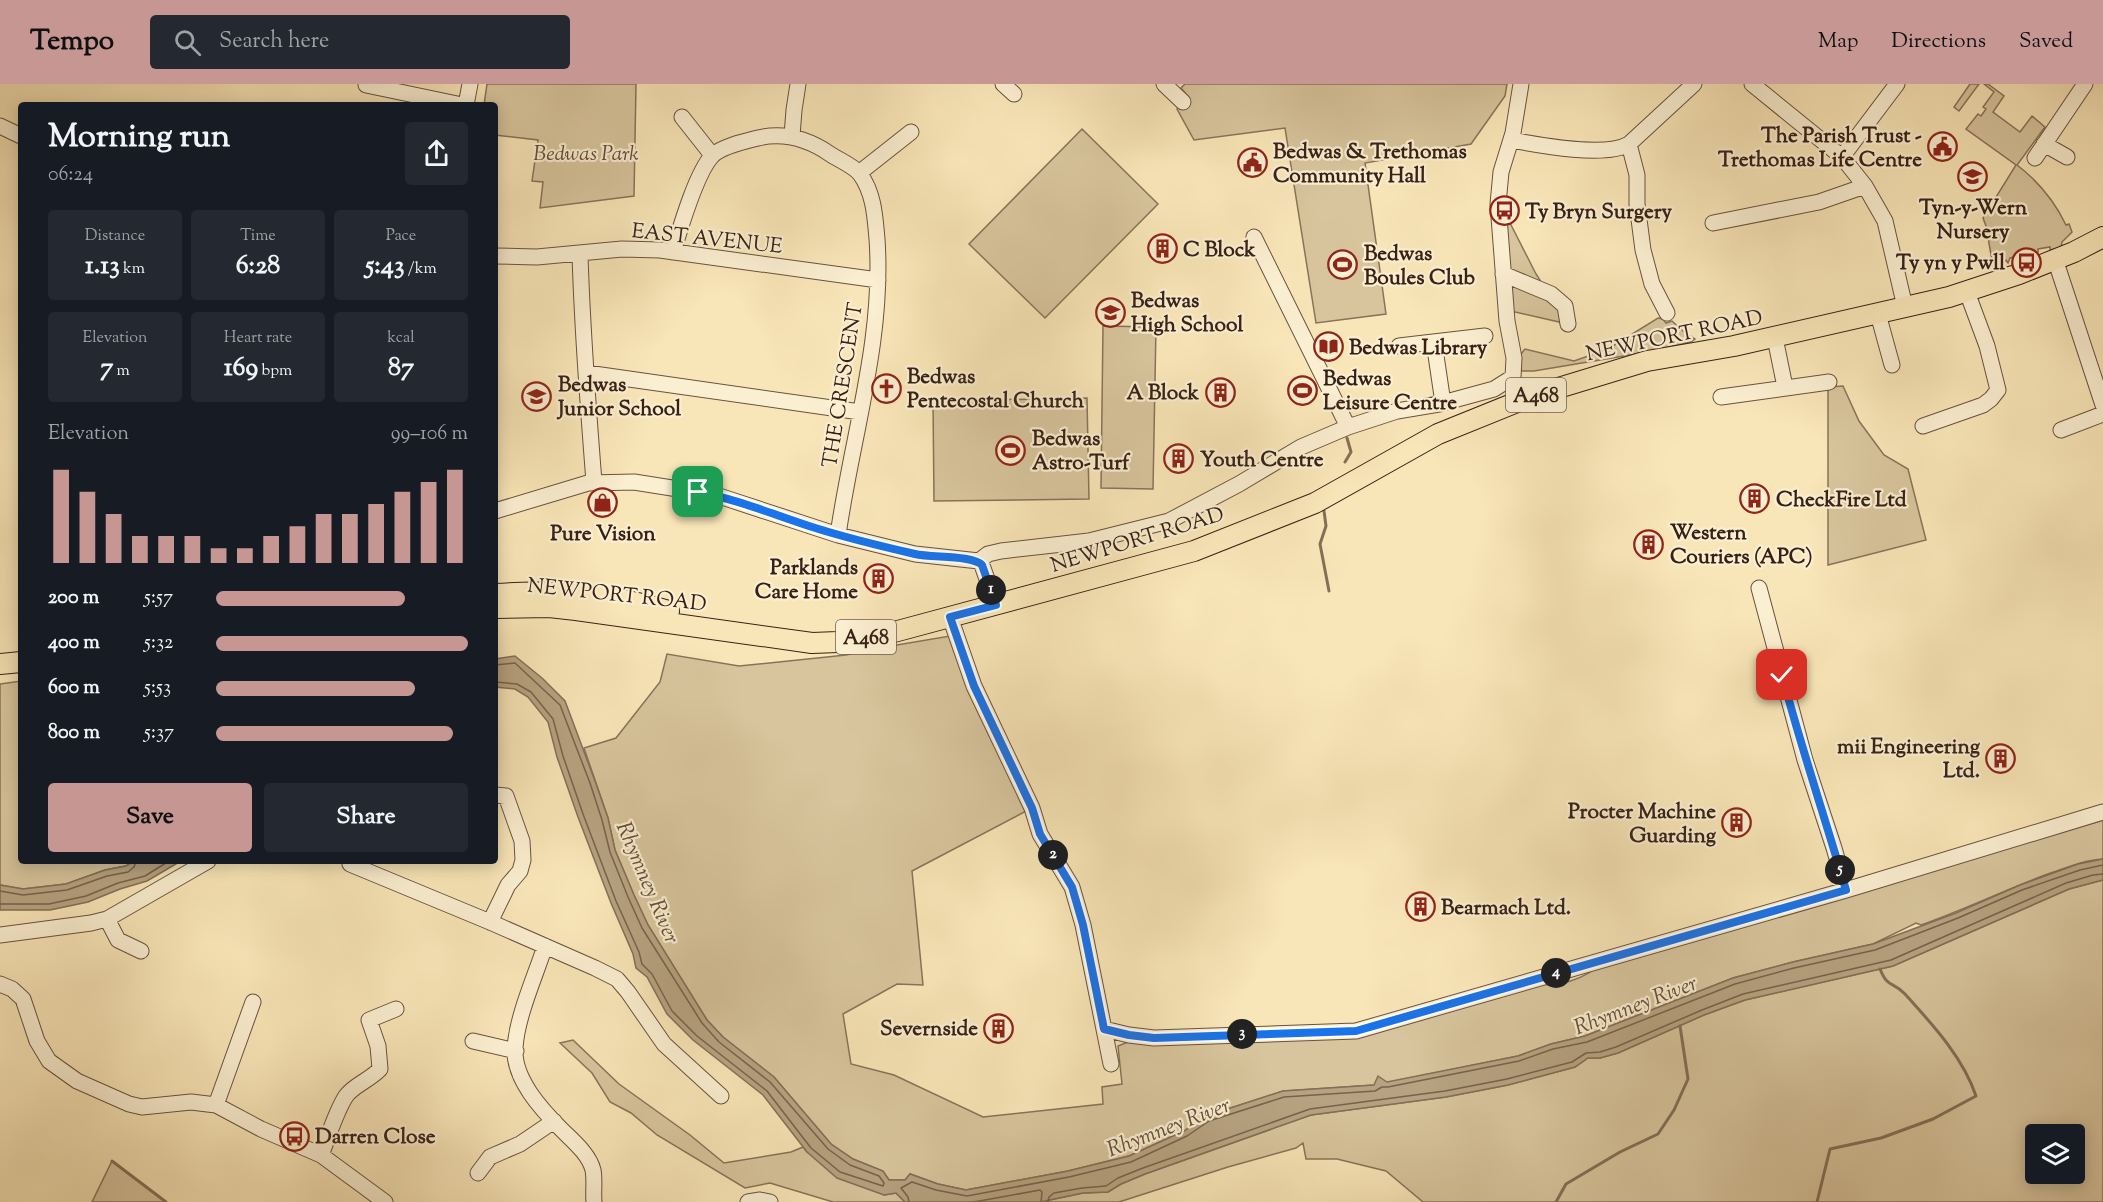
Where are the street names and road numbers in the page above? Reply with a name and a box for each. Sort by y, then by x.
street label: EAST AVENUE [630,217,784,263]
street label: THE CRESCENT [816,300,872,470]
street label: NEWPORT ROAD [1583,304,1766,370]
road number: A468 [1506,378,1566,412]
street label: NEWPORT ROAD [1047,500,1228,582]
street label: NEWPORT ROAD [526,572,708,620]
road number: A468 [836,620,896,654]

